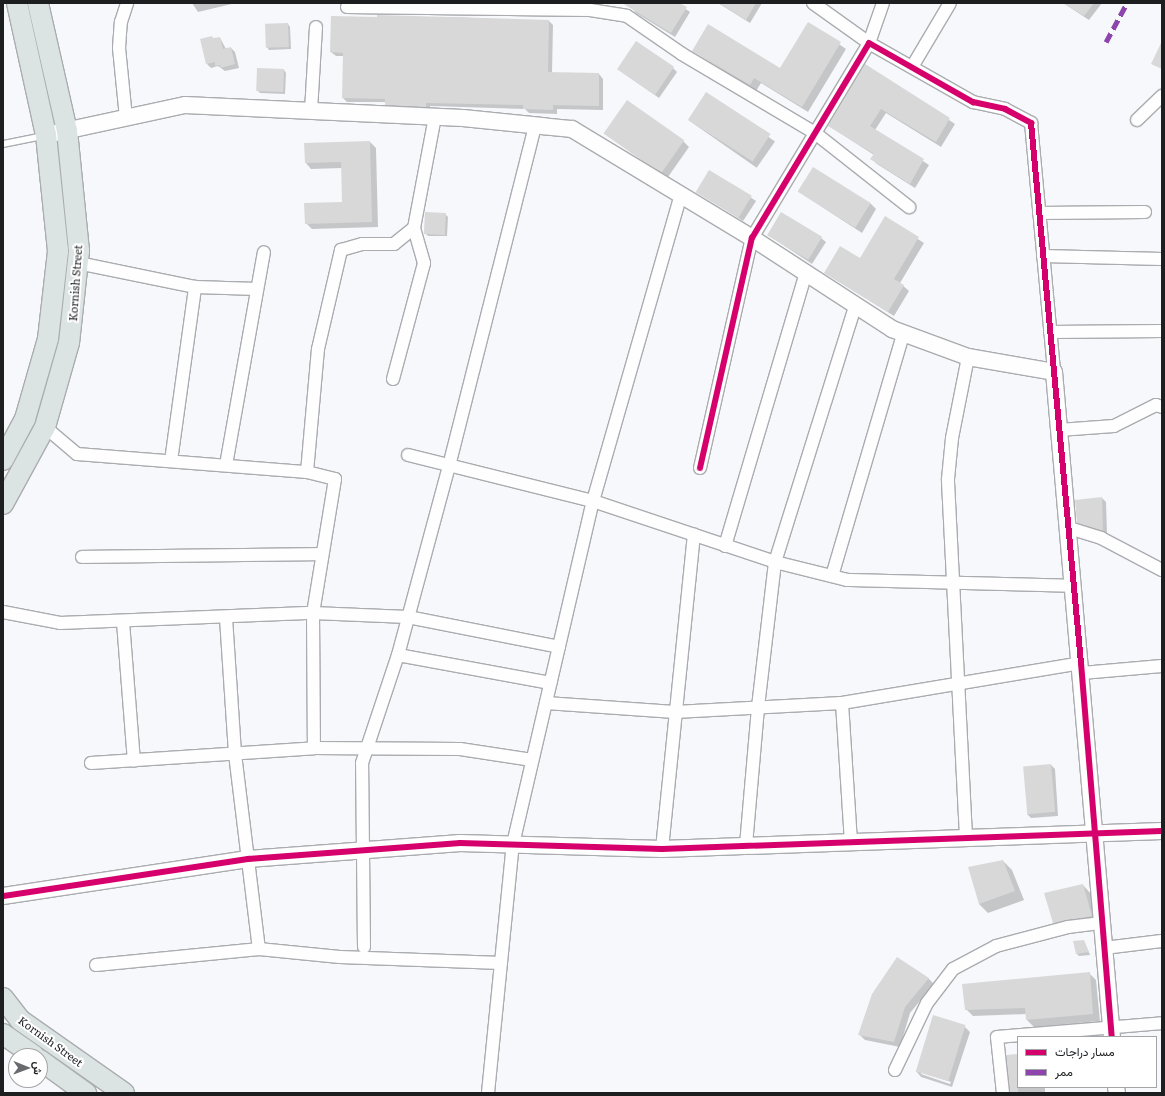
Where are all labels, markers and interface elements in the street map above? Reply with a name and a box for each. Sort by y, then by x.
street label: Kornish Street [66,244,84,322]
street label: Kornish Street [16,1013,86,1069]
legend [1017,1036,1157,1088]
text: مسار دراجات [1055,1042,1115,1060]
north arrow [8,1048,48,1088]
text: ش [31,1061,47,1075]
text: ممر [1055,1062,1073,1080]

